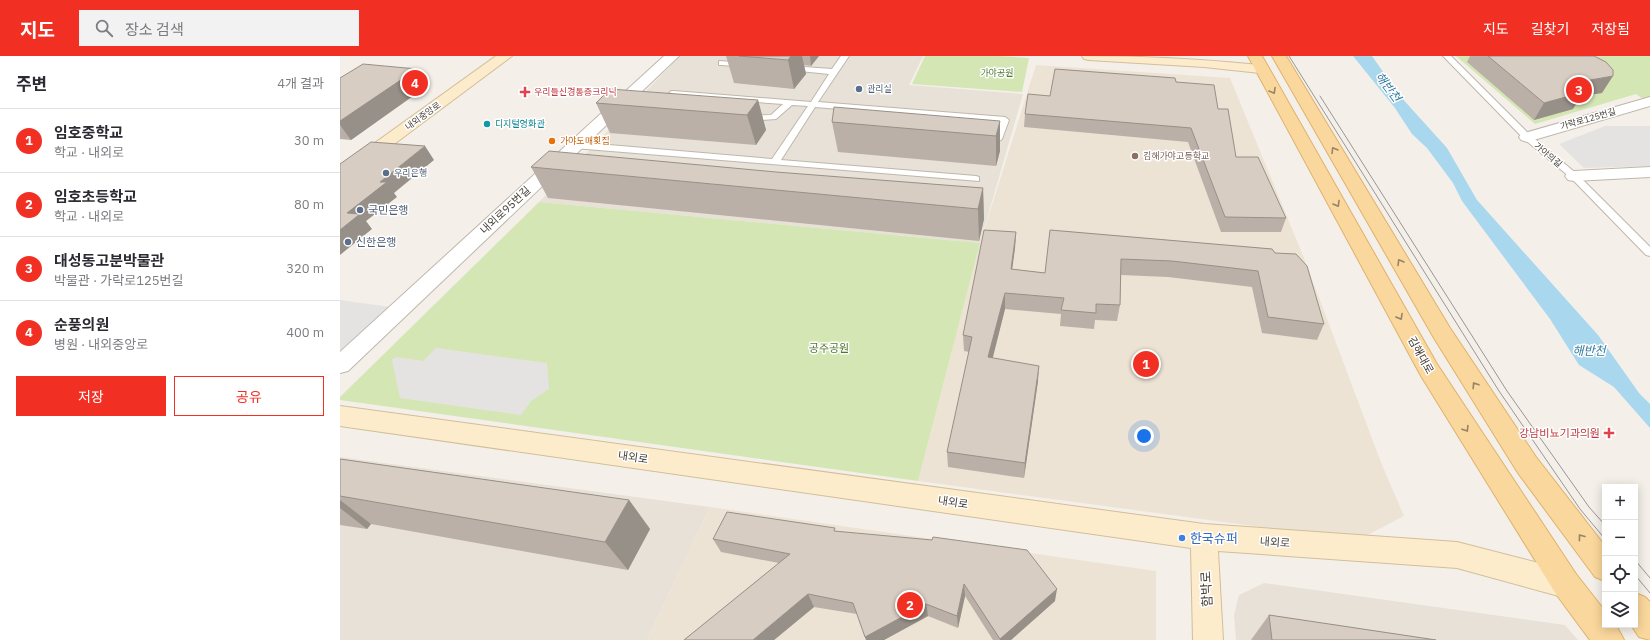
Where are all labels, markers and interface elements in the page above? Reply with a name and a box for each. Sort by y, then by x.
search box [79,10,359,46]
icon: search [93,17,115,39]
text: 지도 [20,18,55,42]
text: 장소 검색 [125,20,184,39]
text: 지도 [1483,20,1509,38]
text: 길찾기 [1531,20,1569,38]
text: 저장됨 [1591,20,1630,38]
park label: 가야공원 [980,67,1014,78]
pin: 4 [402,68,428,98]
water label: 해반천 [1372,69,1406,106]
text: 주변 [16,73,47,95]
text: 4개 결과 [277,75,324,92]
pin: 3 [1566,75,1592,105]
place label: 관리실 [867,83,892,94]
marker: 관리실 [854,84,864,94]
marker: 우리들신경통증크리닉 [519,86,531,98]
place label: 우리들신경통증크리닉 [534,86,617,97]
one-way arrow [1268,86,1275,94]
street label: 내외중앙로 [403,99,443,132]
street label: 가락로125번길 [1559,105,1617,132]
place label: 디지털영화관 [495,118,545,129]
marker: 디지털영화관 [482,119,492,129]
text: 임호중학교 [54,123,123,142]
text: 1 [25,132,33,149]
text: 30 m [294,132,324,149]
place label: 가야도매횟집 [560,135,610,146]
marker: 가야도매횟집 [547,136,557,146]
street label: 가야의길 [1532,140,1565,169]
text: 학교 · 내외로 [54,144,124,161]
one-way arrow [1331,147,1338,154]
place label: 김해가야고등학교 [1143,150,1209,161]
marker: 김해가야고등학교 [1130,151,1140,161]
place label: 우리은행 [394,167,427,178]
marker: 우리은행 [381,168,391,178]
street label: 내외로95번길 [477,183,533,237]
text: 임호초등학교 [54,187,137,206]
text: 2 [25,196,33,213]
text: 80 m [294,196,324,213]
one-way arrow [1332,199,1340,207]
place label: 국민은행 [368,203,408,217]
marker: 국민은행 [355,205,365,215]
text: 학교 · 내외로 [54,208,124,225]
place label: 신한은행 [356,235,396,249]
marker: 신한은행 [343,237,353,247]
text: 대성동고분박물관 [54,251,164,270]
one-way arrow [1397,259,1405,266]
text: 3 [25,260,33,277]
text: 320 m [286,260,324,277]
text: 박물관 · 가락로125번길 [54,272,183,289]
one-way arrow [1395,313,1403,320]
text: 순풍의원 [54,315,109,334]
text: 4 [25,324,33,341]
text: 400 m [286,324,324,341]
street label: 김해대로 [1405,334,1437,376]
text: 병원 · 내외중앙로 [54,336,148,353]
park label: 공주공원 [809,341,849,355]
water label: 해반천 [1572,343,1608,358]
pin: 1 [1133,349,1159,379]
button: 저장 [16,376,166,416]
button: 공유 [174,376,324,416]
one-way arrow [1473,382,1480,389]
one-way arrow [1461,425,1468,432]
your location [1134,426,1154,446]
place label: 강남비뇨기과의원 [1519,426,1600,440]
marker: 강남비뇨기과의원 [1603,427,1615,439]
street label: 내외로 [617,448,649,466]
map controls [1602,484,1638,628]
button: + [1602,484,1638,520]
street label: 내외로 [937,493,969,511]
button: − [1602,520,1638,556]
place label: 한국슈퍼 [1190,530,1238,547]
marker: 한국슈퍼 [1177,533,1187,543]
street label: 내외로 [1259,534,1291,550]
one-way arrow [1579,535,1586,542]
button: locate [1602,556,1638,592]
street label: 함박로 [1197,571,1216,607]
pin: 2 [897,590,923,620]
button: layers [1602,592,1638,628]

